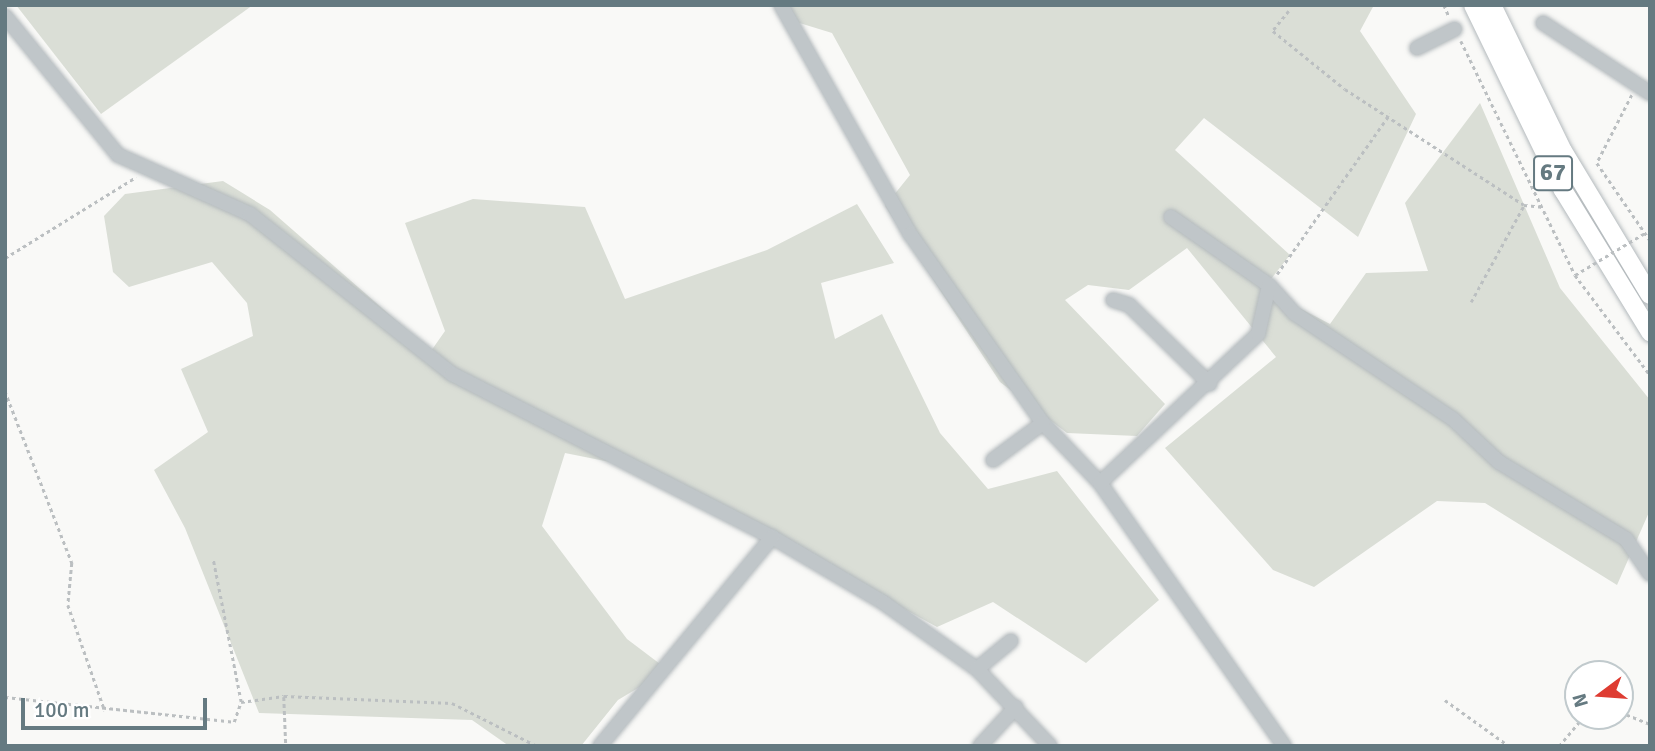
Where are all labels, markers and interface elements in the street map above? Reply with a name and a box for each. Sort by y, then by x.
road number: 67 [1532,153,1574,194]
north arrow [1564,660,1634,730]
scale bar [24,684,210,728]
text: N [1567,691,1594,710]
text: 100 m [34,697,89,723]

